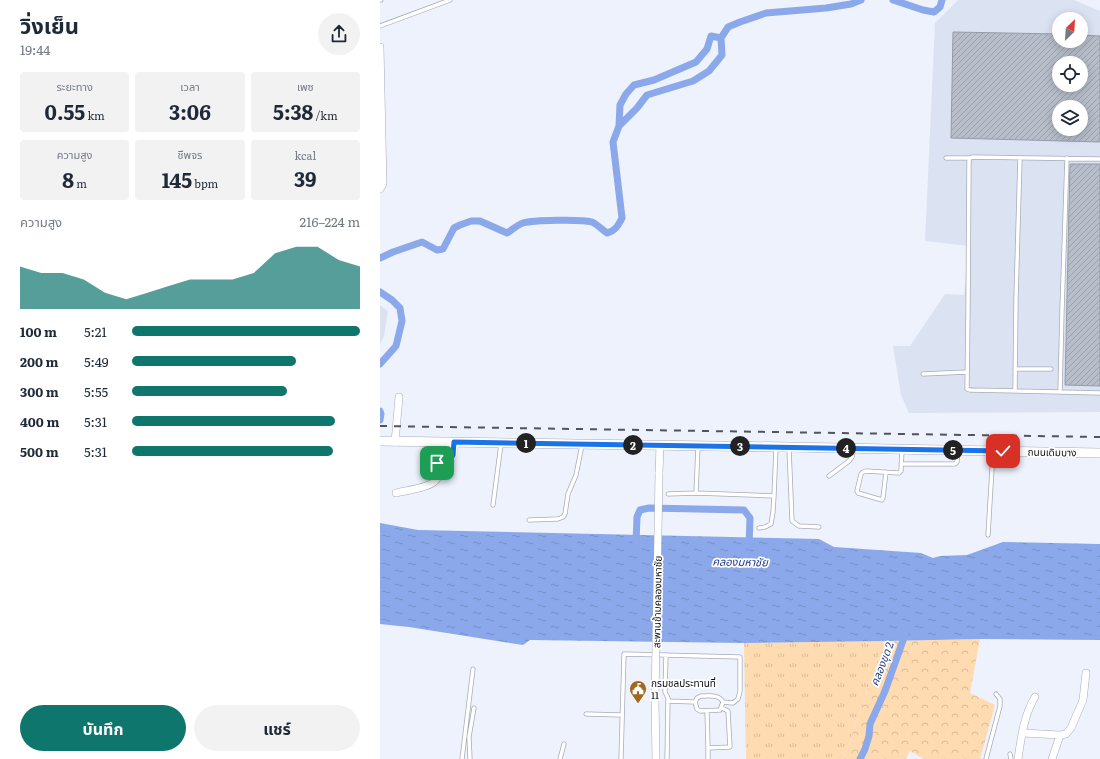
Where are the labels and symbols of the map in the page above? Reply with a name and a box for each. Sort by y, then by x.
north arrow [1052,12,1088,48]
pin: 1 [516,433,536,453]
pin [986,434,1020,468]
pin: 2 [623,435,643,455]
pin: 3 [730,436,750,456]
pin: 4 [836,438,856,458]
pin: 5 [943,440,963,460]
street label: ถนนเดิมบาง [1027,444,1077,459]
pin [420,446,454,480]
water label: คลองมหาชัย [712,553,769,570]
street label: สะพานข้ามคลองมหาชัย [648,556,665,648]
water label: คลองขุด 2 [865,639,897,688]
place label: กรมชลประทานที่ 11 [651,675,716,702]
public building icon: กรมชลประทานที่ 11 [628,679,648,704]

